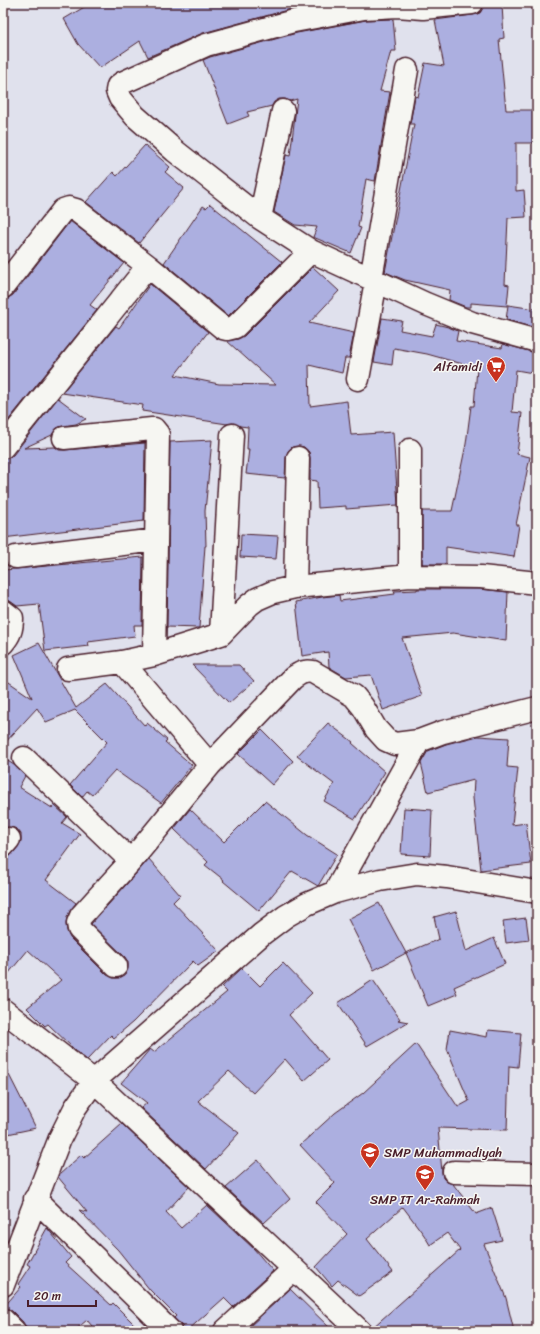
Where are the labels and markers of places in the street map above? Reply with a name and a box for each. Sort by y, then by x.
place label: Alfamidi [433,355,482,378]
supermarket icon: Alfamidi [485,355,507,383]
school or university icon: SMP Muhammadiyah [359,1141,381,1169]
place label: SMP Muhammadiyah [384,1141,502,1164]
school or university icon: SMP IT Ar-Rahmah [414,1163,436,1191]
place label: SMP IT Ar-Rahmah [370,1188,480,1211]

